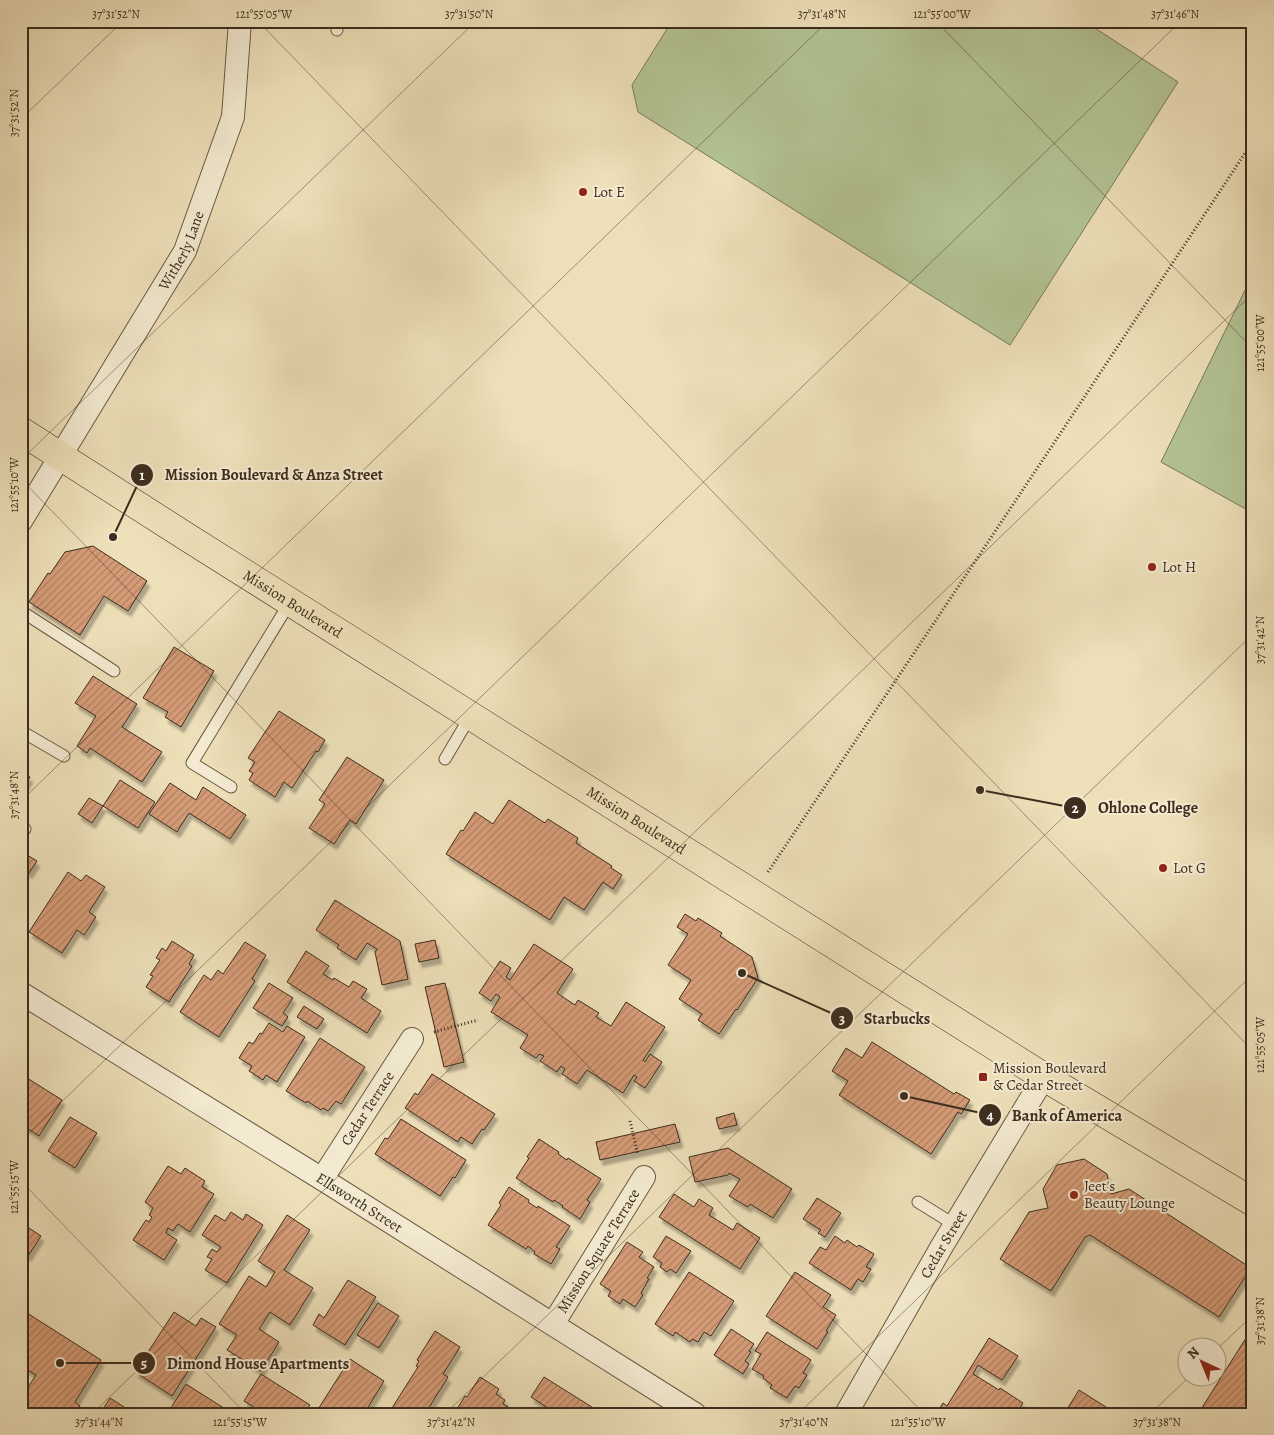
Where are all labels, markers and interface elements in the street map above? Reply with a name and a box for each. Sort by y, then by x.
text: 37°31'52"N [92,6,140,22]
text: 121°55'05"W [236,6,293,22]
text: 37°31'50"N [445,6,494,22]
text: 37°31'48"N [798,6,847,22]
text: 121°55'00"W [913,6,972,22]
text: 37°31'46"N [1151,6,1199,22]
text: 37°31'52"N [6,89,22,137]
place label: Lot E [593,182,625,202]
marker: Lot E [577,186,589,198]
street label: Witherly Lane [153,208,209,295]
text: 121°55'00"W [1252,313,1268,372]
text: 121°55'10"W [6,457,22,513]
callout: Mission Boulevard & Anza Street [130,459,393,490]
text: Mission Boulevard & Anza Street [165,464,384,486]
text: 1 [139,465,145,485]
place label: Lot H [1162,557,1196,577]
marker: Lot H [1146,561,1158,573]
street label: Mission Boulevard [239,565,347,643]
text: 37°31'42"N [1252,616,1268,664]
text: 37°31'48"N [6,770,22,819]
street label: Mission Boulevard [583,781,691,859]
callout: Ohlone College [1063,792,1208,823]
text: Ohlone College [1098,797,1198,819]
text: 2 [1071,798,1079,818]
place label: Lot G [1173,858,1206,878]
marker: Lot G [1157,862,1169,874]
callout: Starbucks [829,1003,941,1034]
text: Starbucks [864,1008,930,1030]
text: 3 [839,1009,845,1029]
text: 121°55'05"W [1252,1016,1268,1073]
place label: Mission Boulevard & Cedar Street [993,1058,1108,1095]
street label: Cedar Terrace [336,1067,399,1149]
marker: Mission Boulevard & Cedar Street [977,1071,989,1083]
callout: Bank of America [977,1100,1133,1131]
text: 4 [986,1105,994,1125]
text: Bank of America [1012,1105,1123,1127]
text: 121°55'15"W [6,1159,22,1214]
street label: Ellsworth Street [312,1168,407,1237]
place label: Jeet's Beauty Lounge [1084,1176,1175,1213]
street label: Mission Square Terrace [552,1185,645,1317]
marker: Jeet's Beauty Lounge [1068,1189,1080,1201]
street label: Cedar Street [916,1206,972,1282]
text: 37°31'38"N [1252,1297,1268,1345]
north arrow [1176,1338,1226,1388]
text: N [1183,1343,1204,1363]
callout: Dimond House Apartments [131,1347,359,1378]
text: 5 [141,1353,147,1373]
text: Dimond House Apartments [167,1353,349,1375]
text: 37°31'44"N [75,1414,123,1430]
text: 121°55'15"W [213,1414,268,1430]
text: 37°31'42"N [427,1414,475,1430]
text: 37°31'40"N [780,1414,829,1430]
text: 121°55'10"W [890,1414,946,1430]
text: 37°31'38"N [1133,1414,1181,1430]

